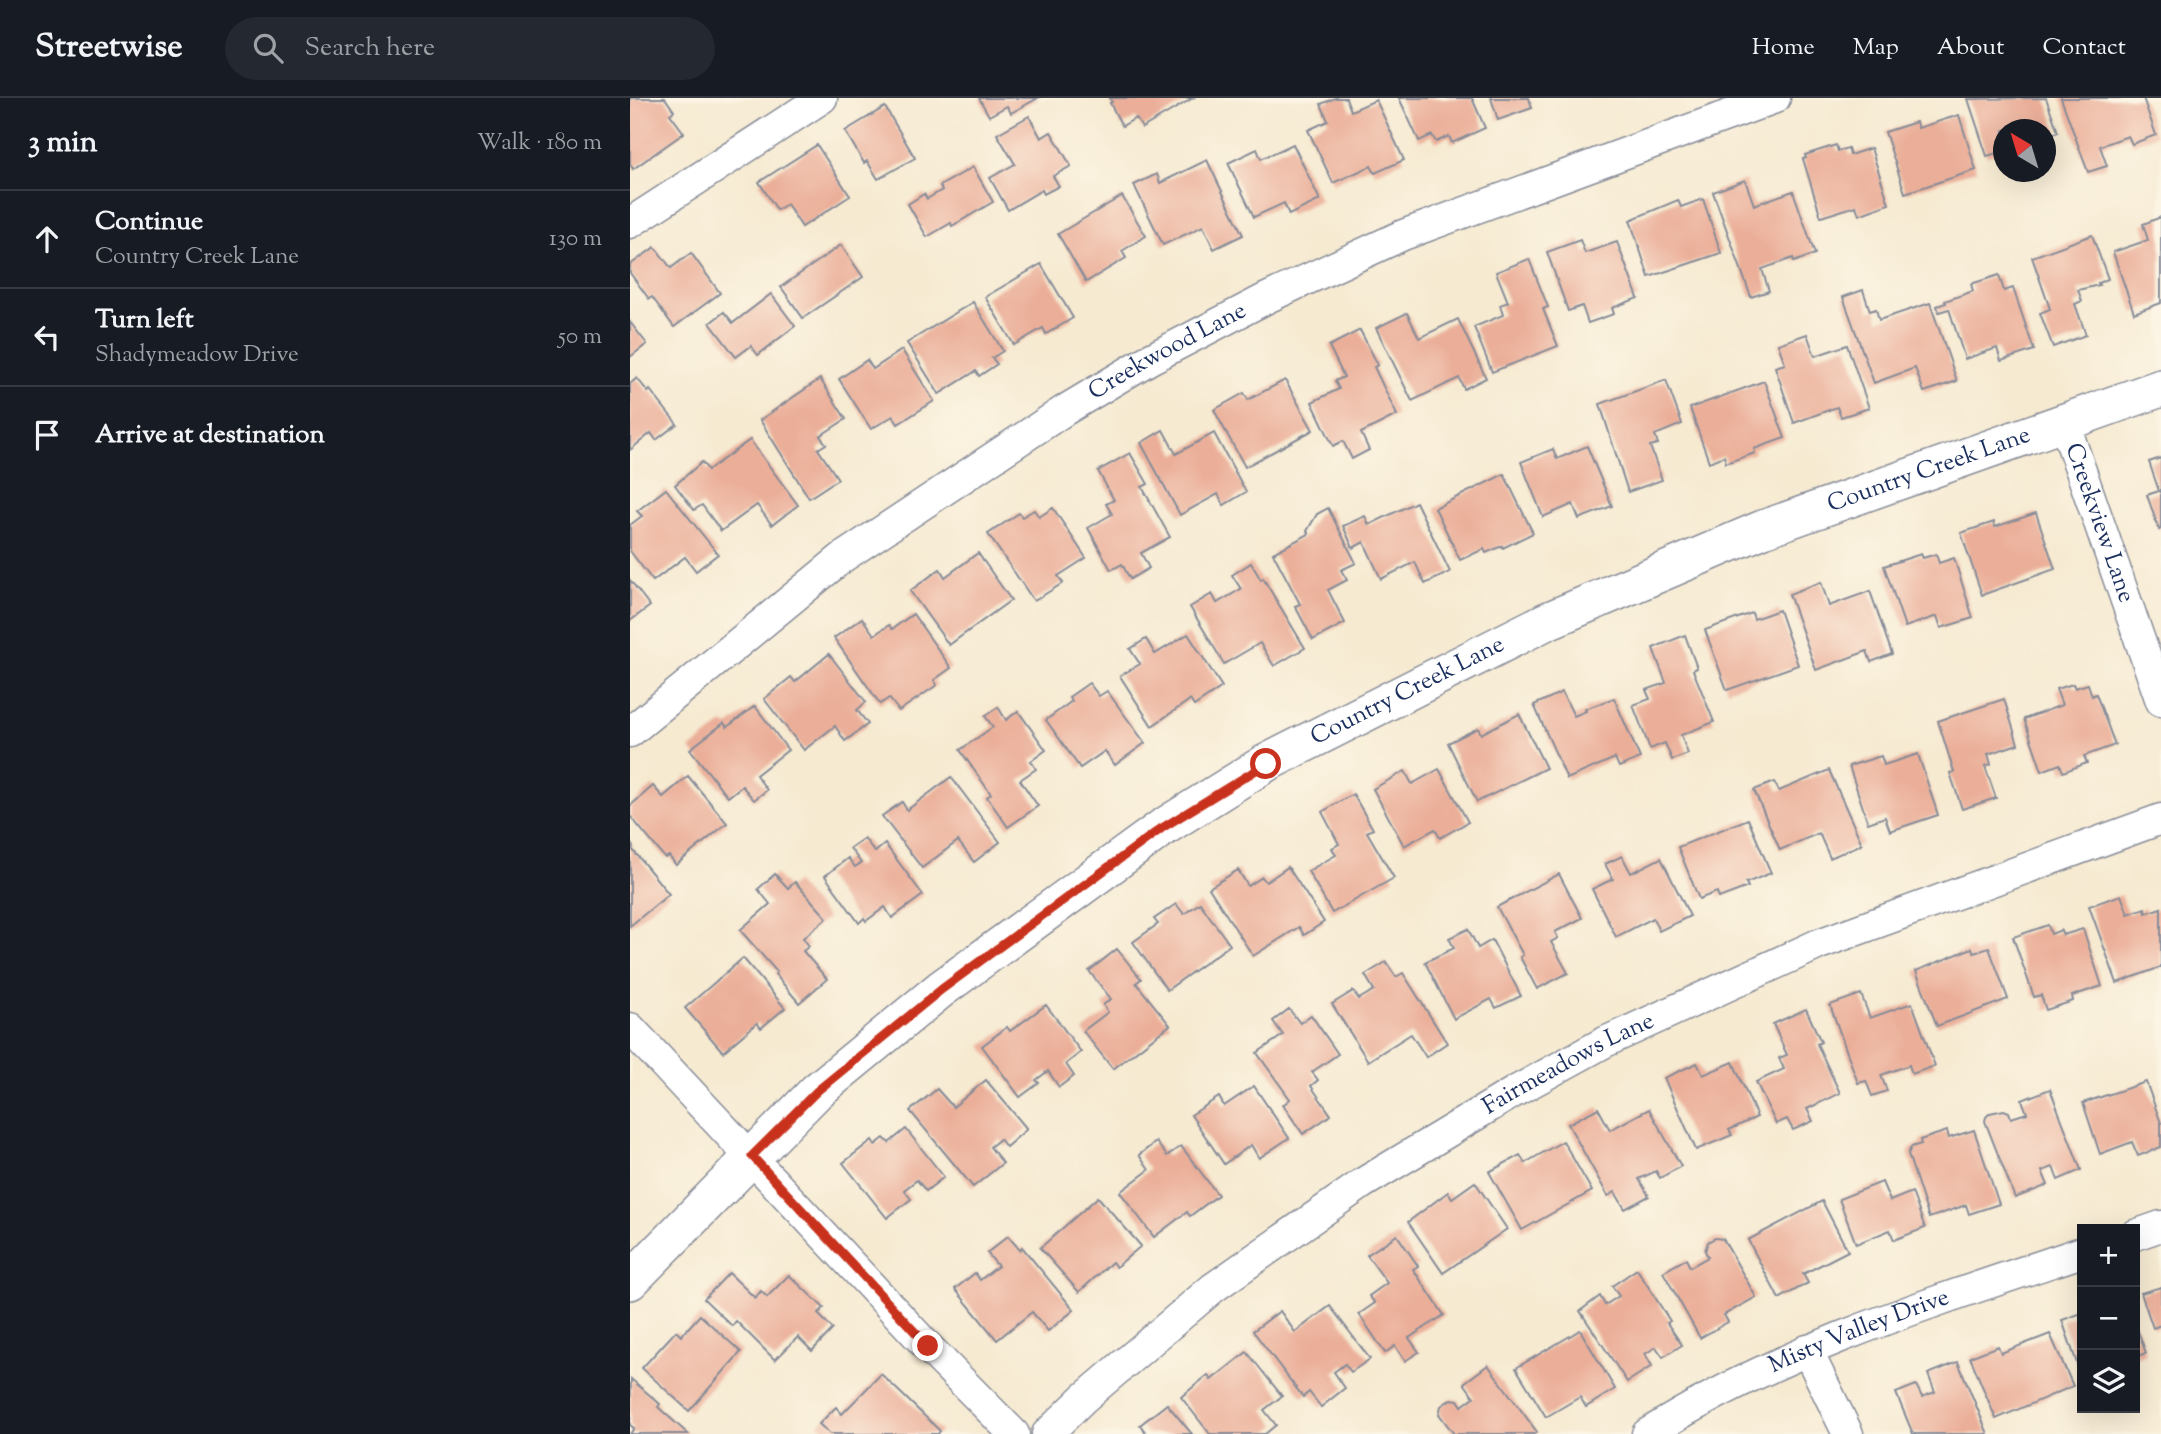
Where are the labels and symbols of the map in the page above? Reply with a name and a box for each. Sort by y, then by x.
north arrow [1993,119,2056,182]
street label: Creekwood Lane [1082,295,1253,409]
street label: Country Creek Lane [1823,419,2035,522]
street label: Creekview Lane [2056,439,2143,607]
street label: Country Creek Lane [1305,628,1510,755]
route start [1250,748,1281,779]
street label: Fairmeadows Lane [1476,1005,1660,1124]
street label: Misty Valley Drive [1763,1281,1954,1383]
route end [912,1330,943,1361]

